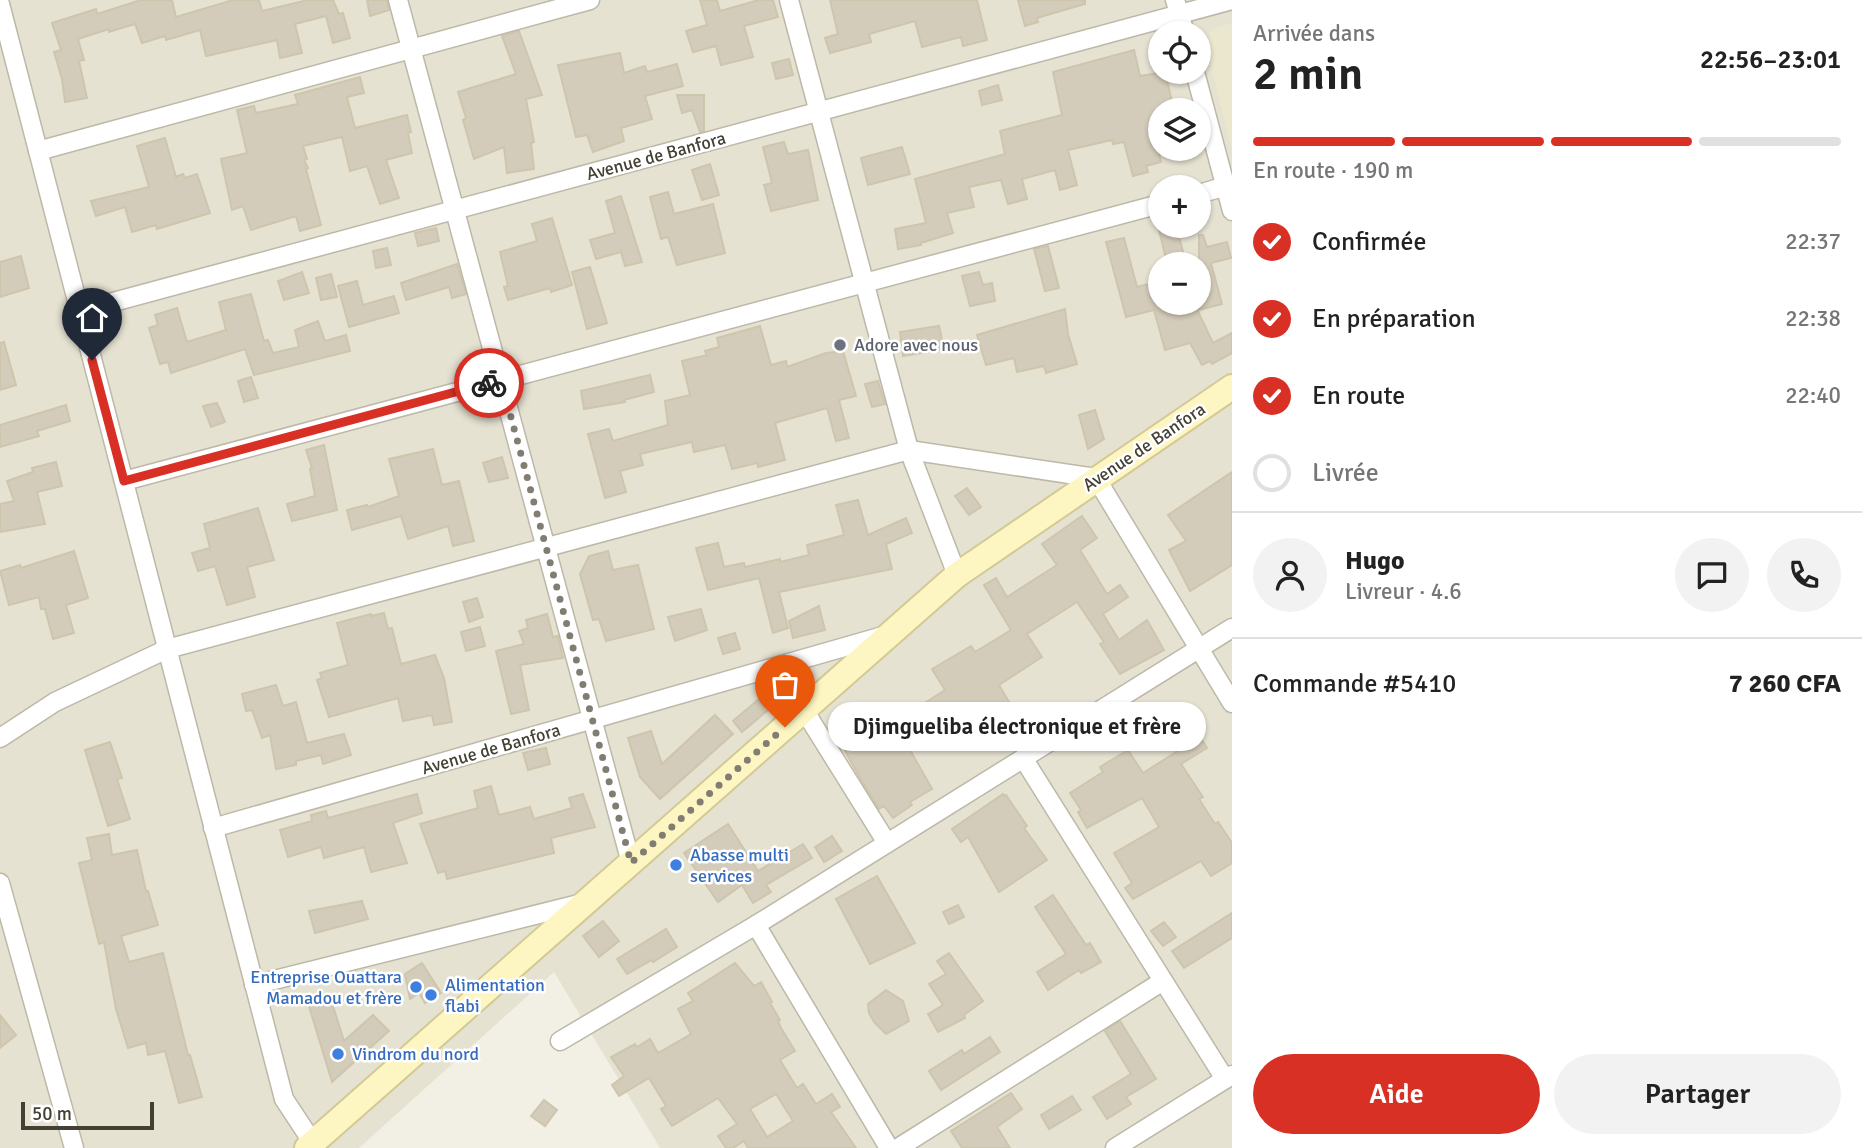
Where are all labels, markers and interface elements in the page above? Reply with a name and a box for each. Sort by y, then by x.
text: Arrivée dans [1253,19,1375,48]
map controls [1148,21,1211,315]
button: locate [1148,21,1211,84]
text: 22:56–23:01 [1700,44,1841,76]
text: 2 min [1253,46,1363,102]
button: layers [1148,98,1211,161]
street label: Avenue de Banfora [584,127,728,185]
text: En route · 190 m [1253,156,1413,185]
button: + [1148,175,1211,238]
icon: check [1253,223,1291,261]
text: Confirmée [1312,226,1427,258]
text: 22:37 [1785,227,1841,256]
button: − [1148,252,1211,315]
pin [62,288,122,360]
icon: home [73,299,111,337]
icon: check [1253,300,1291,338]
text: En préparation [1312,303,1476,335]
text: 22:38 [1785,304,1841,333]
place label: Adore avec nous [854,334,978,356]
marker: Adore avec nous [832,337,848,353]
courier [454,348,524,418]
icon: bike [470,364,508,402]
icon: check [1253,377,1291,415]
text: En route [1312,380,1405,412]
text: 22:40 [1785,381,1841,410]
street label: Avenue de Banfora [1078,398,1210,496]
text: Livrée [1312,457,1379,489]
button: person [1253,538,1327,612]
button: chat [1675,538,1749,612]
button: phone [1767,538,1841,612]
text: Hugo [1345,545,1405,577]
text: Livreur · 4.6 [1345,577,1462,606]
pin [755,655,815,727]
icon: bag [766,666,804,704]
text: Commande #5410 [1253,668,1456,700]
text: 7 260 CFA [1729,668,1841,700]
callout: Djimgueliba électronique et frère [827,702,1205,752]
text: Djimgueliba électronique et frère [853,712,1181,741]
street label: Avenue de Banfora [419,719,563,779]
place label: Abasse multi services [690,844,789,887]
marker: Abasse multi services [668,857,684,873]
place label: Entreprise Ouattara Mamadou et frère [250,966,402,1009]
place label: Alimentation flabi [445,974,545,1017]
marker: Entreprise Ouattara Mamadou et frère [408,979,424,995]
marker: Alimentation flabi [423,987,439,1003]
place label: Vindrom du nord [352,1043,479,1065]
marker: Vindrom du nord [330,1046,346,1062]
button: Aide [1253,1054,1540,1134]
button: Partager [1554,1054,1841,1134]
scale bar [21,1099,154,1131]
text: 50 m [32,1102,72,1126]

